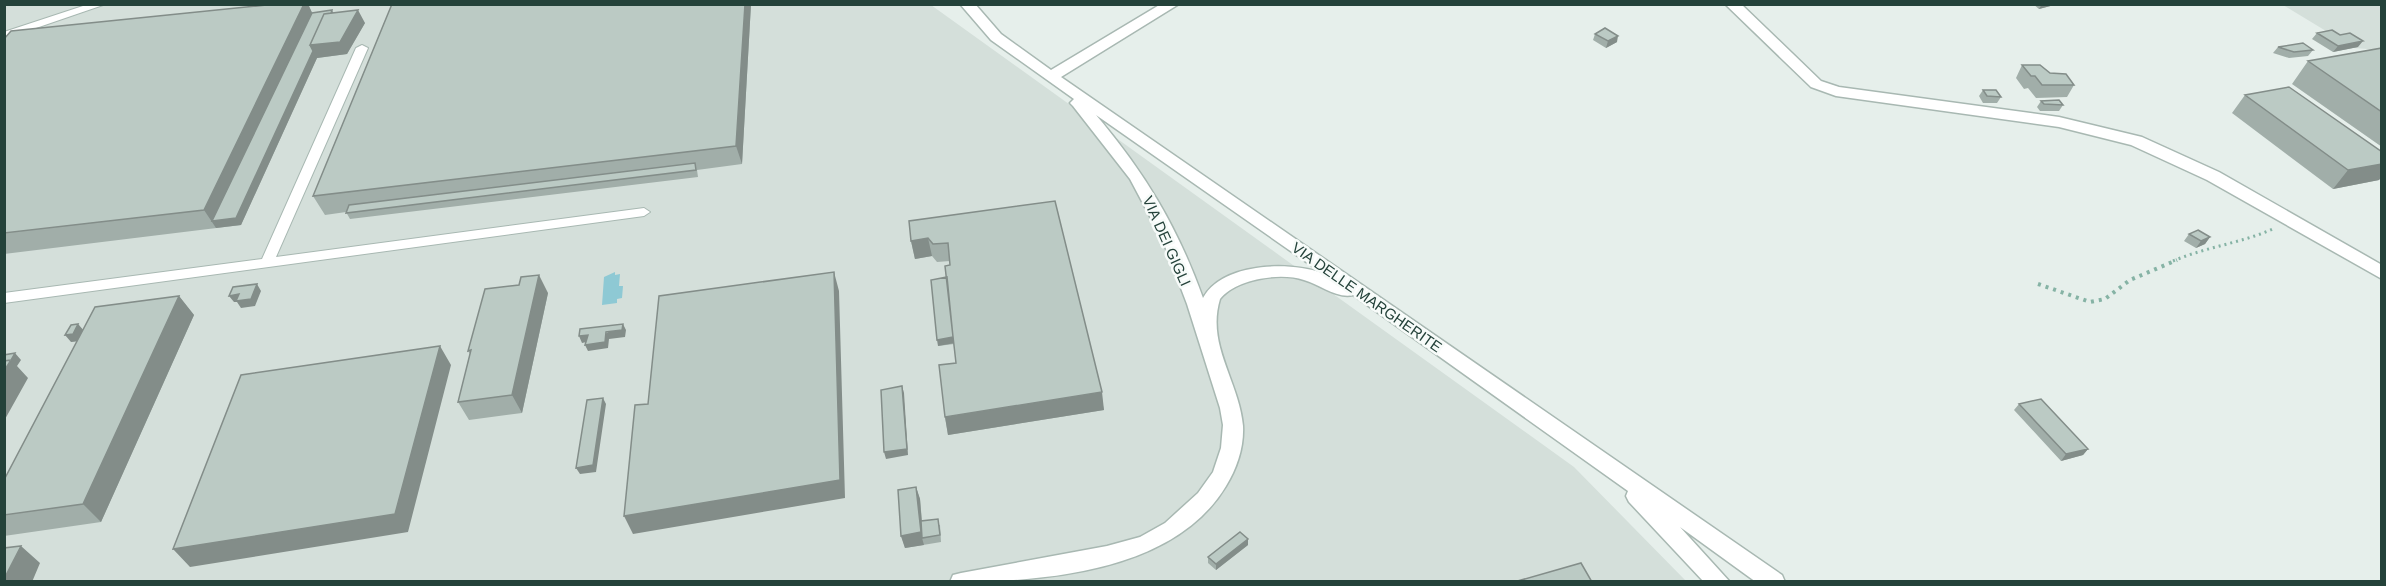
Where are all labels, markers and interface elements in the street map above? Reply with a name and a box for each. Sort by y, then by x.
street label: VIA DEI GIGLI [1140,193,1194,289]
street label: VIA DELLE MARGHERITE [1289,239,1445,355]

